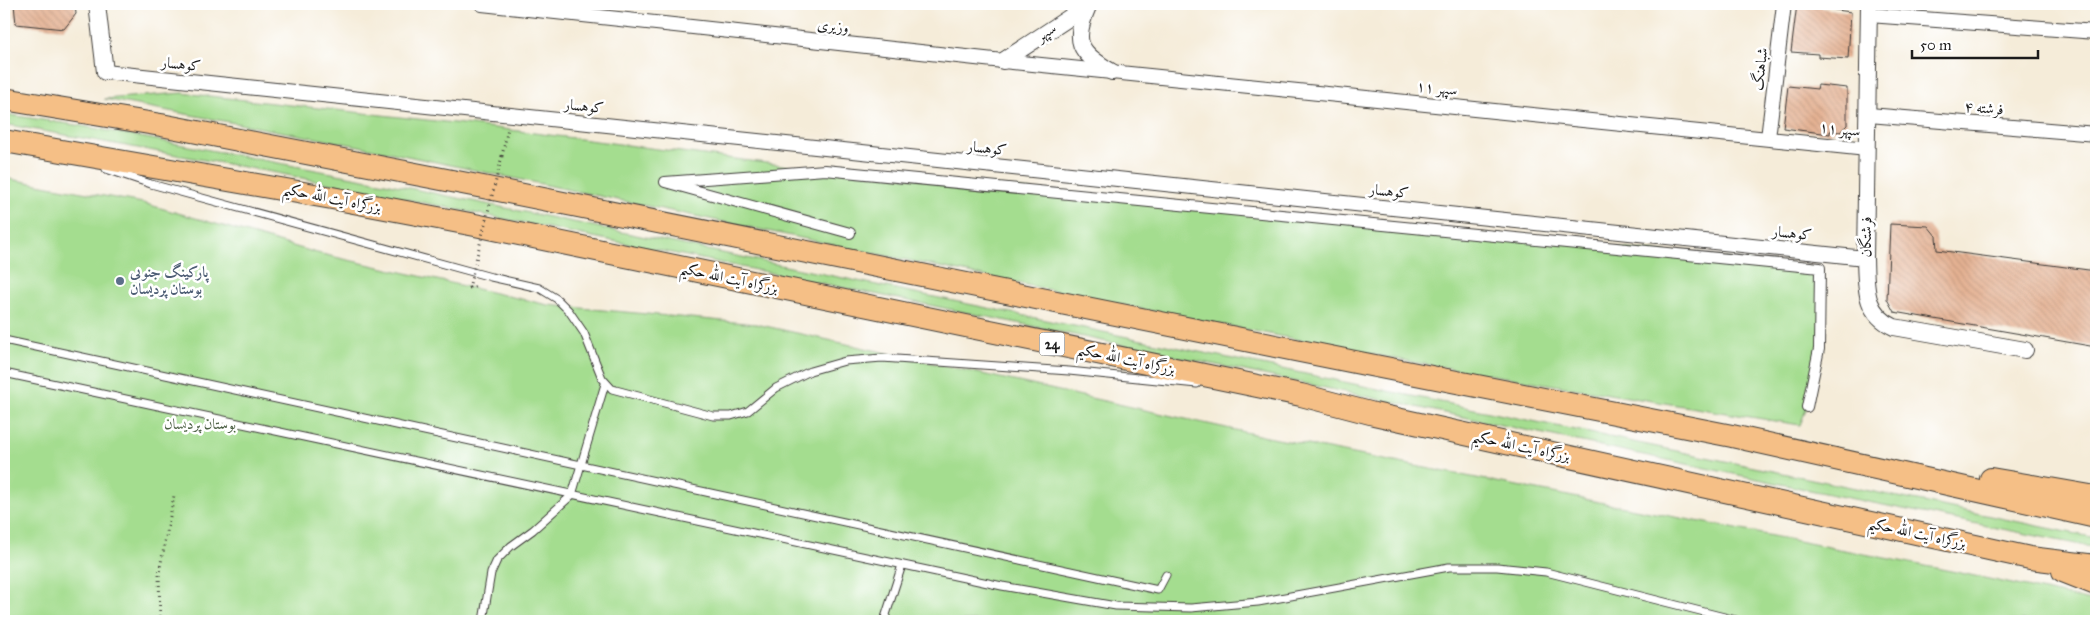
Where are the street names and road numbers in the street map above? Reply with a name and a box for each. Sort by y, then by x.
street label: وزیری [816,15,850,37]
street label: سپهر [1031,19,1060,47]
street label: شباهنگ [1747,46,1772,91]
street label: کوهسار [158,53,202,75]
street label: سپهر ۱۱ [1415,77,1458,100]
street label: کوهسار [561,95,605,117]
street label: فرشته ۴ [1963,97,2004,120]
street label: سپهر ۱۱ [1818,118,1861,141]
street label: کوهسار [964,137,1008,159]
street label: بزرگراه آیت الله حکیم [280,177,384,222]
street label: کوهسار [1366,180,1410,202]
street label: فرشتگان [1856,216,1876,258]
street label: کوهسار [1769,222,1813,244]
street label: بزرگراه آیت الله حکیم [677,256,781,303]
road number: 24 [1040,332,1064,356]
street label: بزرگراه آیت الله حکیم [1074,337,1178,384]
street label: بزرگراه آیت الله حکیم [1469,424,1573,471]
street label: بزرگراه آیت الله حکیم [1865,511,1969,558]

